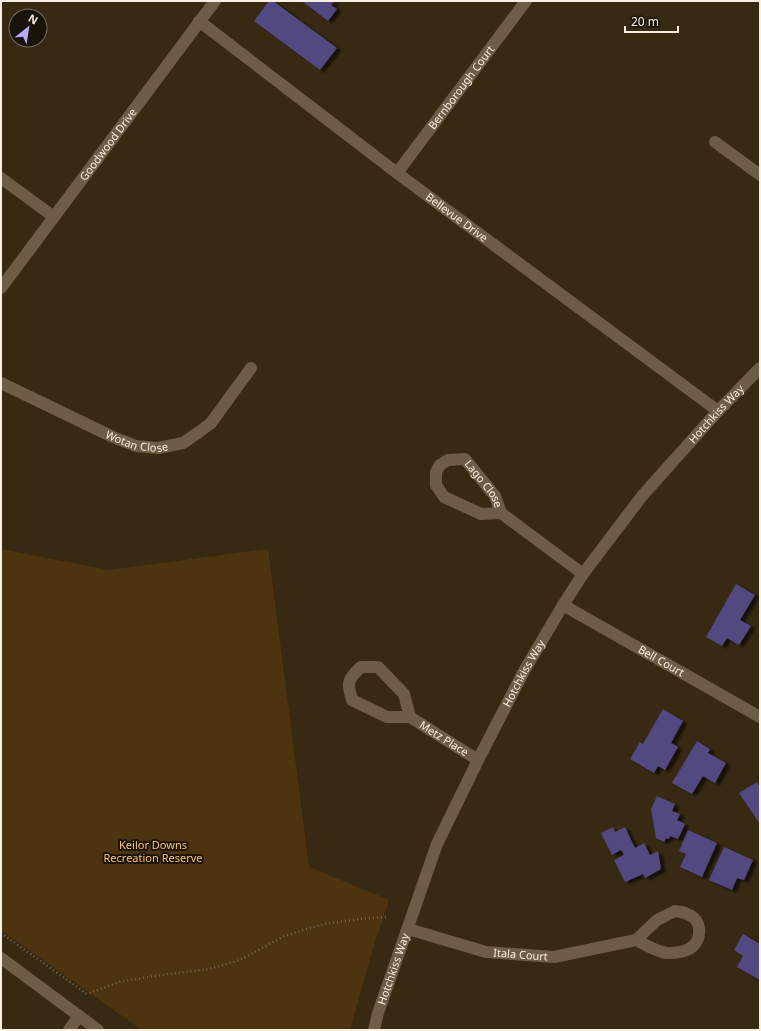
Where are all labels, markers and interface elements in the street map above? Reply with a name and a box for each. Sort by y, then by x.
north arrow [8,8,48,48]
scale bar [625,8,678,34]
text: N [26,10,41,28]
text: 20 m [631,13,659,30]
street label: Bernborough Court [424,42,497,132]
street label: Goodwood Drive [76,105,140,184]
street label: Bellevue Drive [423,189,491,245]
street label: Hotchkiss Way [685,381,747,446]
street label: Wotan Close [103,427,169,455]
street label: Lago Close [462,456,506,509]
street label: Hotchkiss Way [499,636,548,709]
street label: Bell Court [636,641,687,680]
street label: Metz Place [417,717,472,759]
park label: Keilor Downs Recreation Reserve [104,837,203,865]
street label: Hotchkiss Way [373,931,412,1007]
street label: Itala Court [493,945,548,964]

